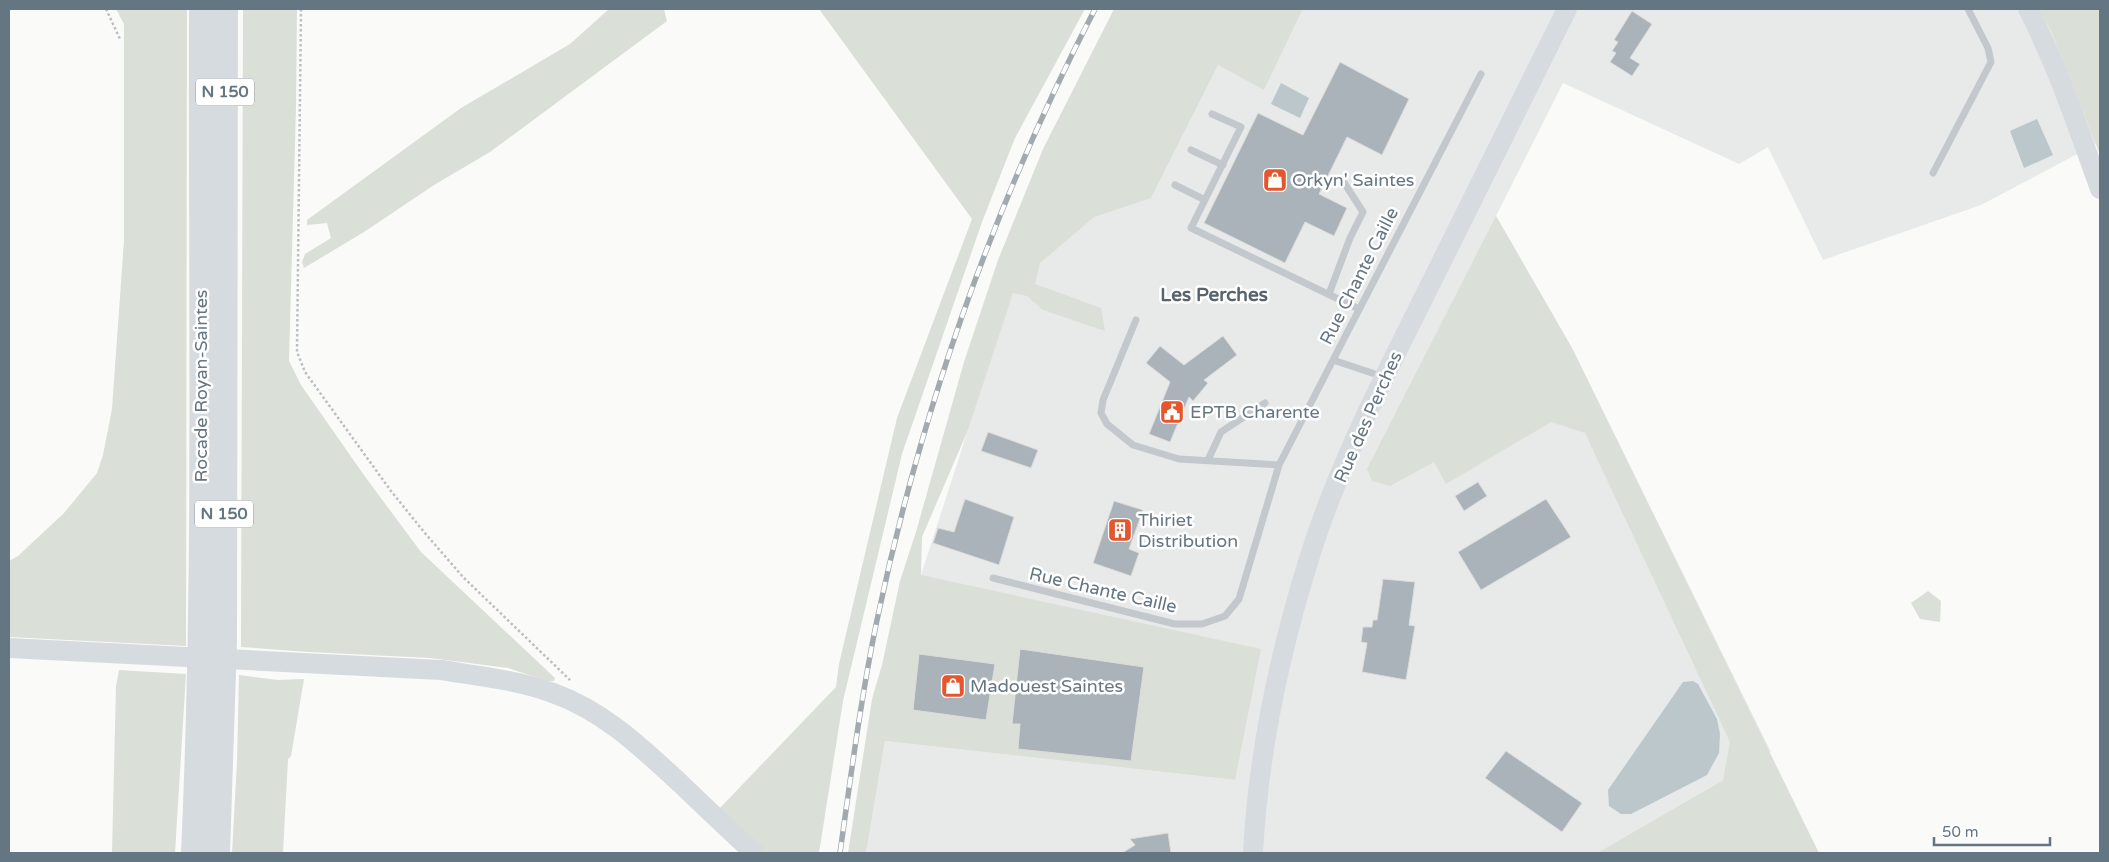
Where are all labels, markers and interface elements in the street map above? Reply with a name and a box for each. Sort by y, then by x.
road number: N 150 [196,78,254,105]
shop icon: Orkyn' Saintes [1262,167,1288,193]
place label: Orkyn' Saintes [1292,169,1414,191]
street label: Rue Chante Caille [1315,204,1403,348]
district label: Les Perches [1160,284,1268,306]
street label: Rocade Royan-Saintes [190,290,212,482]
street label: Rue des Perches [1329,348,1407,486]
public building icon: EPTB Charente [1159,399,1185,425]
place label: EPTB Charente [1190,401,1320,423]
road number: N 150 [195,500,253,528]
place label: Thiriet Distribution [1138,509,1238,552]
building icon: Thiriet Distribution [1107,517,1133,543]
street label: Rue Chante Caille [1027,562,1179,618]
shop icon: Madouest Saintes [940,673,966,699]
place label: Madouest Saintes [970,675,1123,697]
scale bar [1934,814,2050,846]
text: 50 m [1942,823,1979,841]

